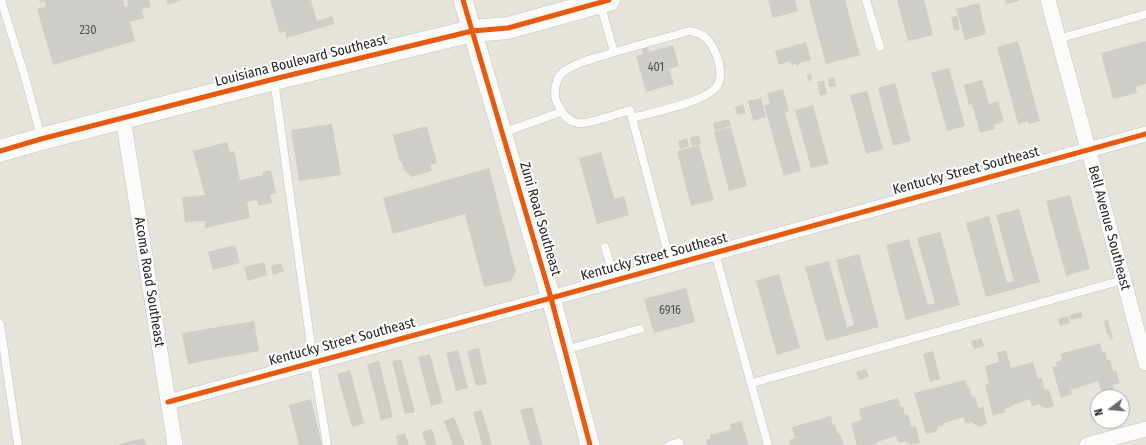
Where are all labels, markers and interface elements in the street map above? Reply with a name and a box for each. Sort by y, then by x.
house number: 230 [80,24,96,38]
street label: Louisiana Boulevard Southeast [213,31,389,91]
house number: 401 [648,61,664,75]
street label: Kentucky Street Southeast [891,143,1041,199]
street label: Zuni Road Southeast [516,160,564,278]
street label: Bell Avenue Southeast [1084,164,1134,292]
street label: Acoma Road Southeast [130,216,168,348]
street label: Kentucky Street Southeast [579,229,729,285]
house number: 6916 [659,304,681,318]
street label: Kentucky Street Southeast [267,314,417,370]
north arrow [1090,389,1130,429]
text: N [1092,407,1106,417]

